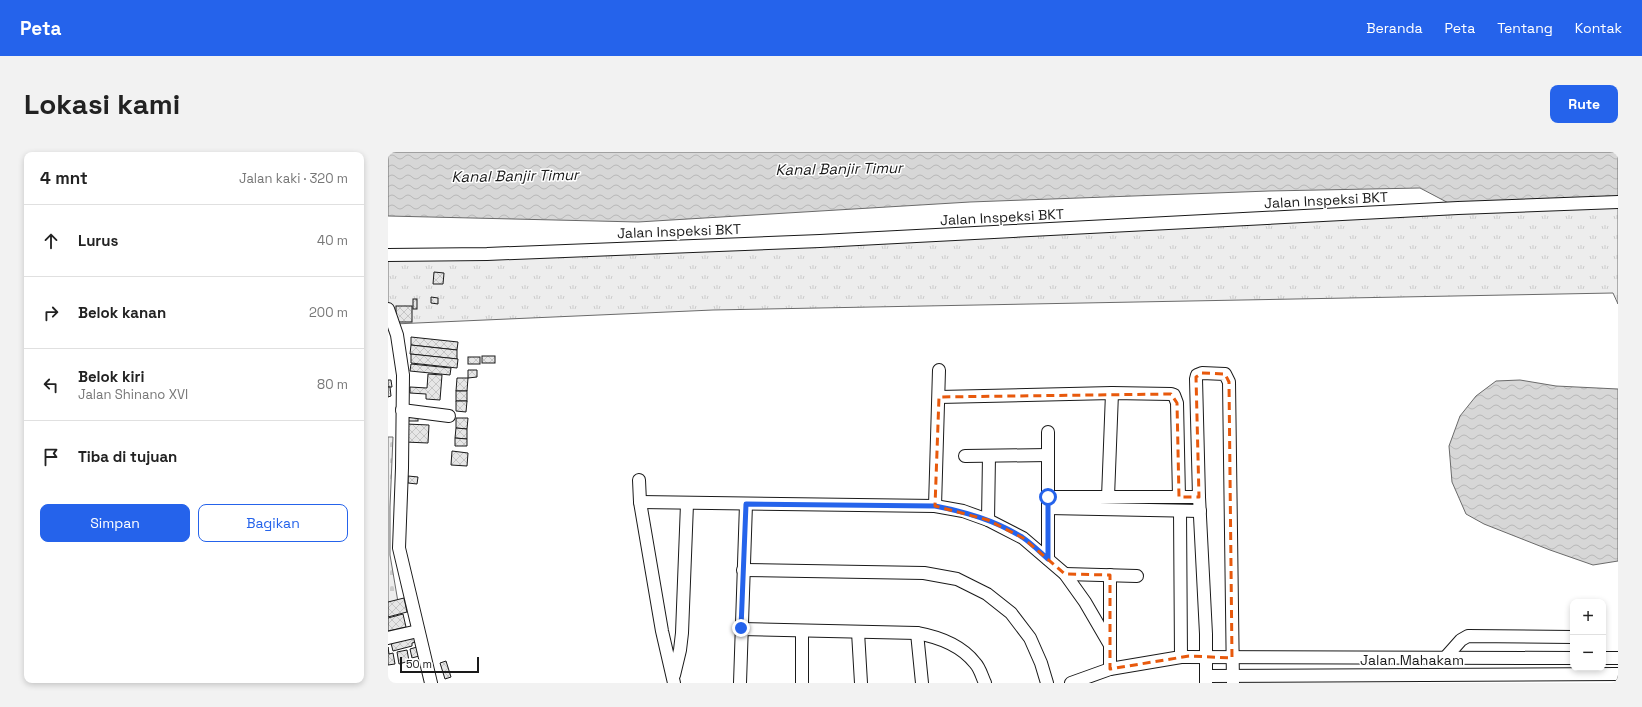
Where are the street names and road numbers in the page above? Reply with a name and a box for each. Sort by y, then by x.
street label: Jalan Inspeksi BKT [1264,188,1388,212]
street label: Jalan Inspeksi BKT [940,205,1064,229]
street label: Jalan Inspeksi BKT [617,220,741,242]
street label: Jalan Mahakam [1360,651,1464,669]

